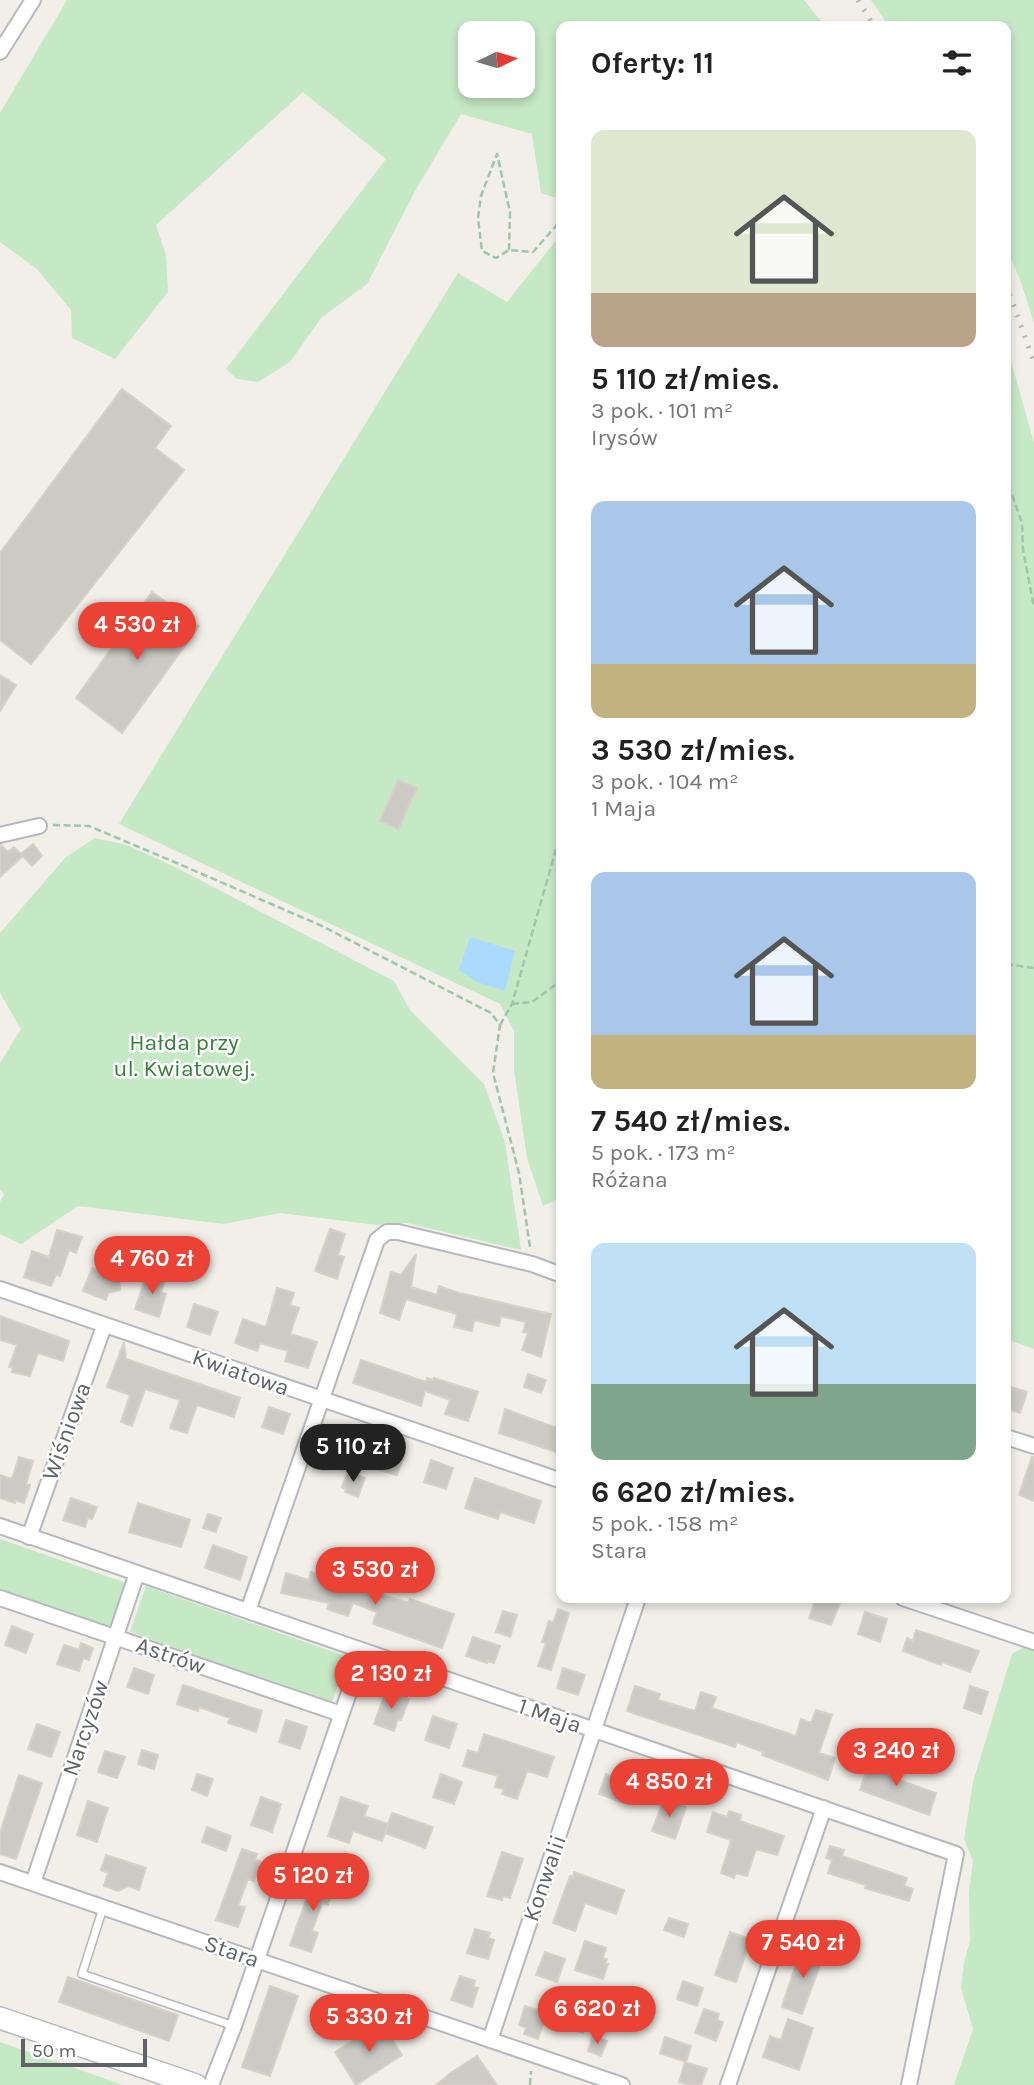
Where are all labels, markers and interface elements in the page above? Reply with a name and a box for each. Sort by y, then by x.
north arrow [458,21,536,98]
map controls [458,21,535,98]
icon: filters [938,44,976,82]
text: Oferty: 11 [591,45,714,81]
icon: home [721,176,847,302]
text: 5 110 zł/mies. [591,361,779,397]
text: 3 pok. · 101 m² [591,397,733,424]
text: Irysów [591,424,658,451]
icon: home [721,547,847,673]
pin: 4 530 zł [65,602,209,662]
text: 4 530 zł [94,611,180,638]
text: 3 530 zł/mies. [591,732,795,768]
text: 3 pok. · 104 m² [591,768,738,795]
text: 1 Maja [591,795,656,822]
icon: home [721,918,847,1044]
park label: Hałda przy ul. Kwiatowej. [113,1029,255,1082]
text: 7 540 zł/mies. [591,1103,790,1139]
text: 5 pok. · 173 m² [591,1139,736,1166]
text: Różana [591,1166,668,1193]
pin: 4 760 zł [80,1236,224,1296]
text: 4 760 zł [110,1245,194,1272]
icon: home [721,1289,847,1415]
street label: Kwiatowa [189,1343,293,1402]
street label: Wiśniowa [36,1379,97,1484]
pin: 5 110 zł [281,1424,425,1484]
text: 5 110 zł [316,1433,390,1460]
text: 6 620 zł/mies. [591,1474,794,1510]
text: 5 pok. · 158 m² [591,1510,738,1537]
text: Stara [591,1537,647,1564]
pin: 3 530 zł [303,1548,447,1607]
text: 3 530 zł [332,1556,418,1583]
street label: Astrów [133,1631,209,1680]
pin: 2 130 zł [319,1652,463,1711]
text: 2 130 zł [351,1660,432,1687]
street label: Narcyzów [57,1676,115,1780]
street label: 1 Maja [515,1692,585,1739]
pin: 3 240 zł [824,1728,968,1788]
text: 3 240 zł [853,1737,939,1764]
pin: 4 850 zł [597,1759,741,1819]
text: 4 850 zł [626,1768,712,1795]
street label: Konwalii [517,1831,572,1925]
pin: 5 120 zł [241,1854,385,1913]
text: 5 120 zł [273,1862,353,1889]
pin: 7 540 zł [731,1920,875,1980]
text: 7 540 zł [761,1929,845,1956]
street label: Stara [201,1930,263,1973]
pin: 6 620 zł [525,1986,669,2046]
pin: 5 330 zł [297,1994,441,2054]
text: 6 620 zł [554,1995,640,2022]
text: 5 330 zł [326,2003,412,2030]
scale bar [21,2036,147,2068]
text: 50 m [32,2040,76,2062]

